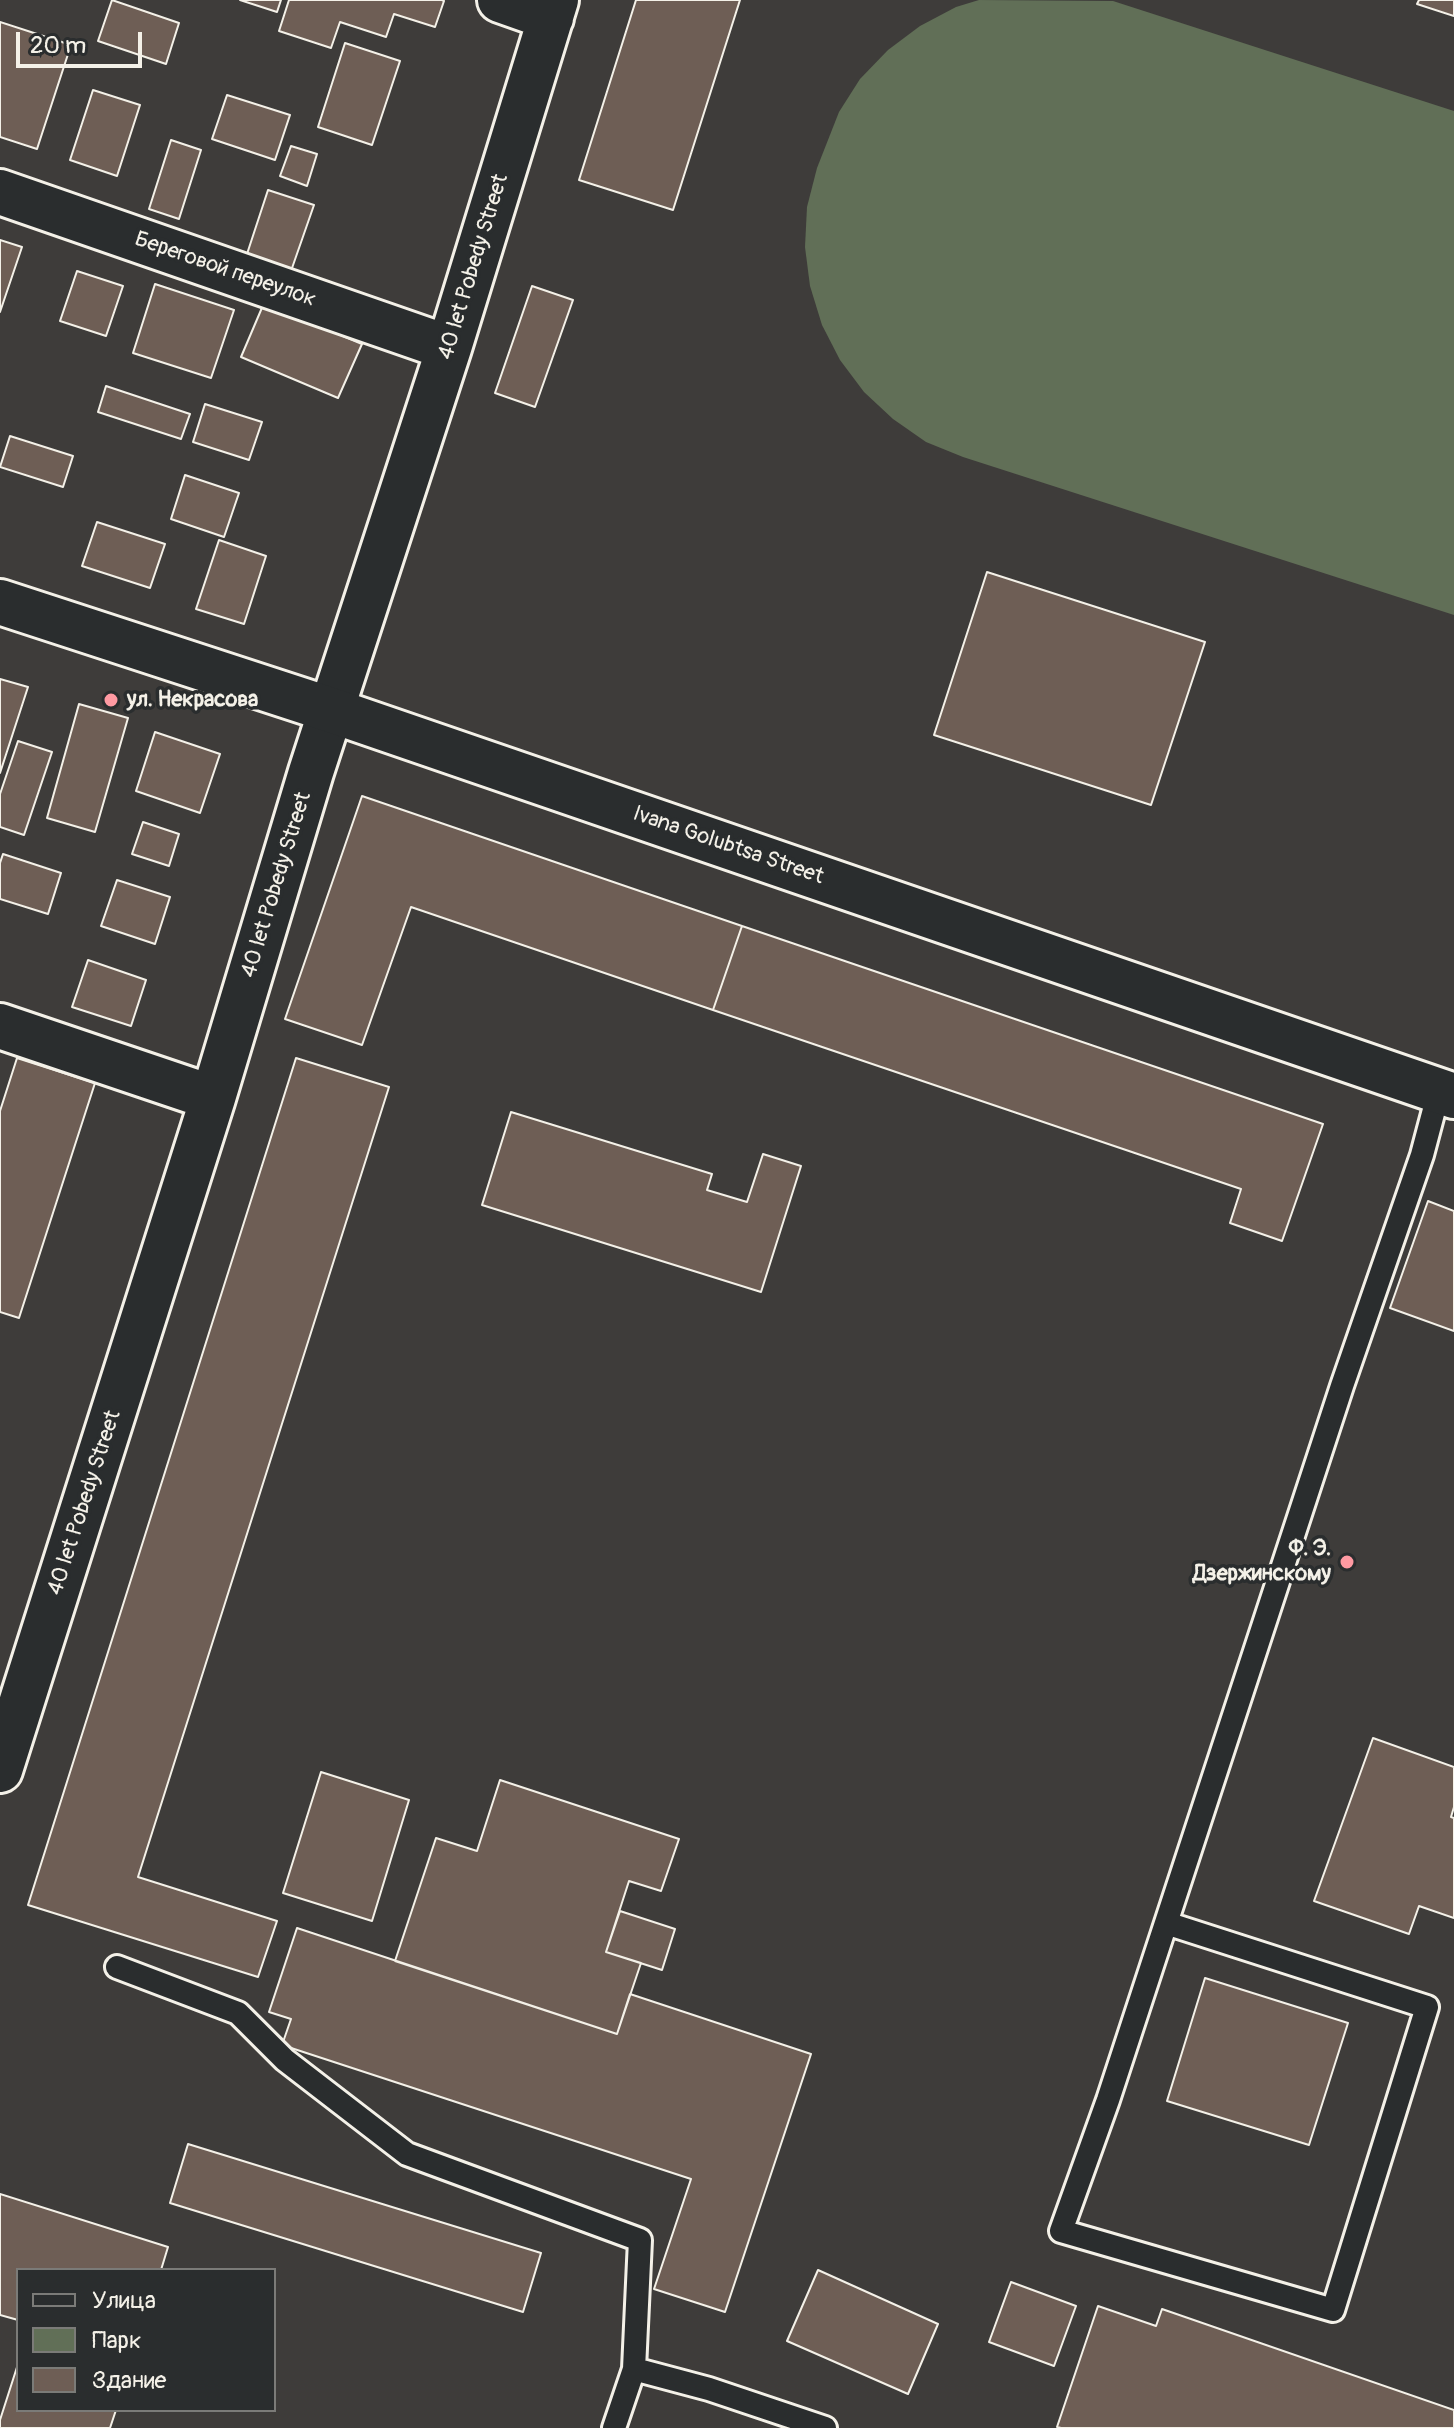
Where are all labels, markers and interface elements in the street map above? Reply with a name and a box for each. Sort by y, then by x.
scale bar [20,16,146,66]
text: 20 m [30,31,86,60]
street label: 40 let Pobedy Street [433,171,515,363]
street label: Береговой переулок [131,227,319,313]
place label: ул. Некрасова [127,687,258,713]
marker: ул. Некрасова [102,691,120,709]
street label: 40 let Pobedy Street [236,789,318,981]
street label: Ivana Golubtsa Street [629,801,827,891]
street label: 40 let Pobedy Street [43,1407,127,1599]
place label: Ф. Э. Дзержинскому [1193,1536,1331,1588]
marker: Ф. Э. Дзержинскому [1338,1553,1356,1571]
legend [16,2268,276,2412]
text: Улица [92,2286,156,2315]
text: Парк [92,2326,141,2355]
text: Здание [92,2366,166,2395]

